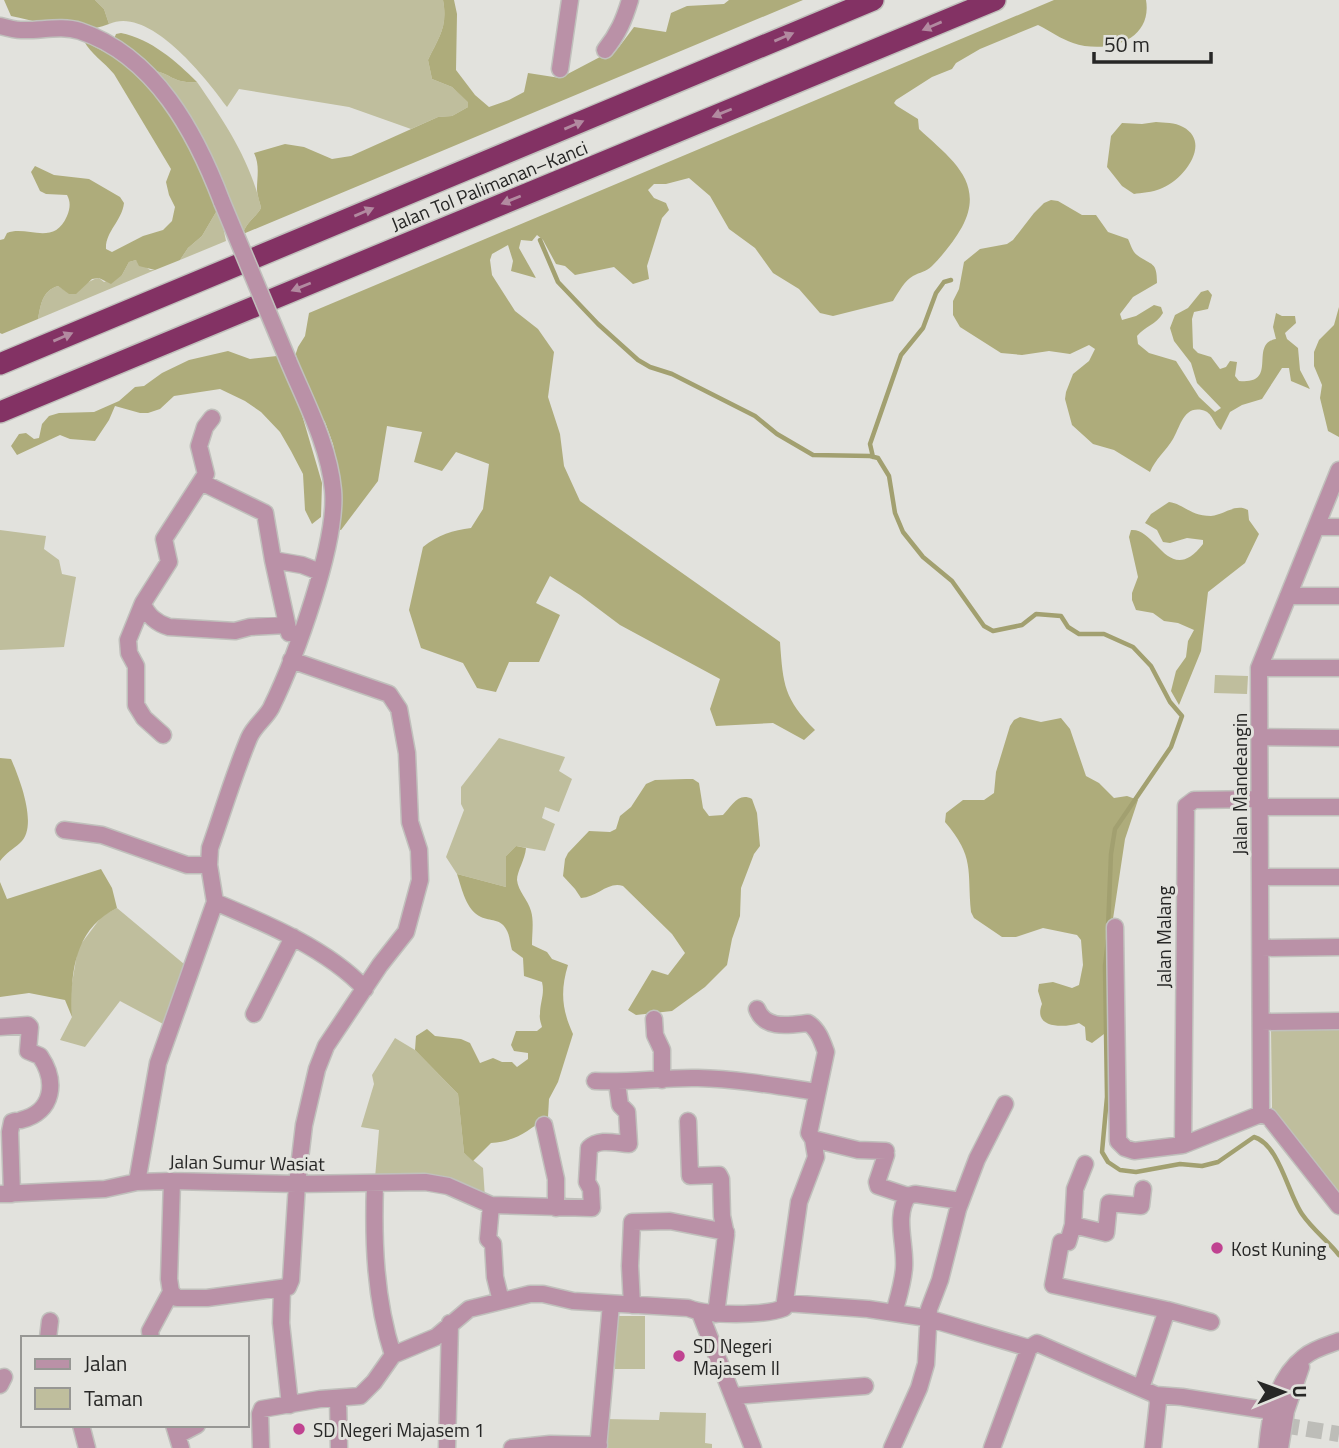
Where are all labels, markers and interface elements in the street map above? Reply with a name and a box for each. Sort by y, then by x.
one-way arrow [921,21,942,32]
scale bar [1094,21,1211,65]
text: 50 m [1104,28,1150,60]
one-way arrow [773,32,794,43]
one-way arrow [711,108,732,119]
one-way arrow [563,119,584,130]
street label: Jalan Tol Palimanan–Kanci [386,132,592,238]
one-way arrow [501,195,522,206]
one-way arrow [353,207,374,218]
one-way arrow [291,281,311,293]
one-way arrow [53,332,74,343]
street label: Jalan Mandeangin [1225,713,1254,855]
street label: Jalan Malang [1149,885,1178,988]
street label: Jalan Sumur Wasiat [169,1146,325,1178]
place label: Kost Kuning [1231,1234,1326,1263]
marker: Kost Kuning [1209,1240,1225,1256]
place label: SD Negeri Majasem II [693,1331,780,1382]
legend [21,1336,248,1427]
text: Jalan [84,1347,127,1379]
marker: SD Negeri Majasem II [671,1348,687,1364]
north arrow [1248,1357,1318,1427]
text: Taman [84,1382,143,1414]
text: U [1286,1385,1315,1398]
place label: SD Negeri Majasem 1 [313,1415,485,1444]
marker: SD Negeri Majasem 1 [291,1421,307,1437]

